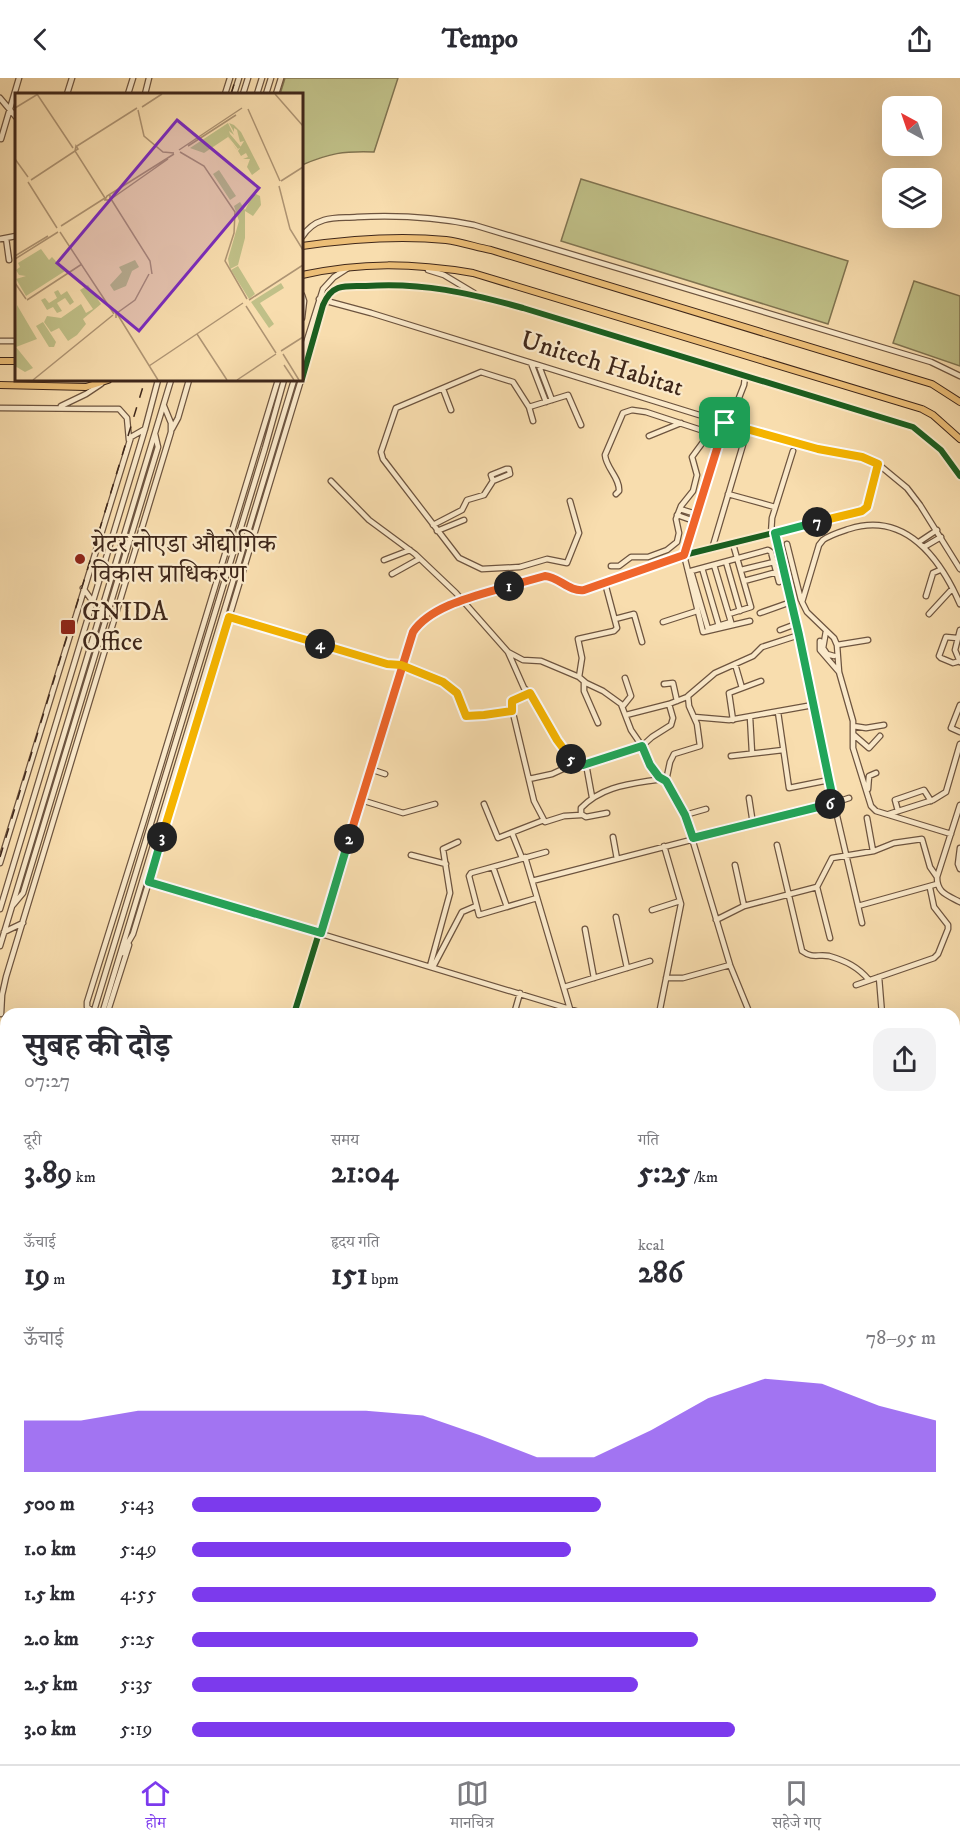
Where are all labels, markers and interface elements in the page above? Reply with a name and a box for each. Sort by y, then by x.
text: Tempo [442,22,518,56]
icon: back [24,23,57,56]
icon: share [903,23,936,56]
inset map [15,93,303,381]
north arrow [882,96,942,156]
map controls [882,96,942,228]
button: layers [882,168,942,228]
street label: Unitech Habitat [517,324,687,404]
pin [699,397,750,448]
icon: arrive [708,406,741,439]
pin: 7 [802,507,832,537]
text: 7 [813,512,821,532]
place label: ग्रेटर नोएडा औद्योगिक विकास प्राधिकरण [90,528,277,591]
marker: ग्रेटर नोएडा औद्योगिक विकास प्राधिकरण [73,552,87,566]
pin: 1 [494,571,524,601]
text: 1 [506,576,512,596]
place label: GNIDA Office [82,596,168,659]
marker: GNIDA Office [59,618,77,636]
pin: 4 [305,629,335,659]
text: 4 [315,634,325,654]
pin: 5 [556,744,586,774]
text: 5 [567,749,575,769]
pin: 6 [815,789,845,819]
text: 6 [826,794,834,814]
pin: 3 [147,822,177,852]
pin: 2 [334,824,364,854]
text: 3 [159,827,165,847]
text: 2 [345,829,353,849]
text: सुबह की दौड़ [24,1026,171,1067]
button: share [873,1028,936,1091]
text: 07:27 [24,1069,70,1094]
text: दूरी [24,1130,41,1150]
text: समय [331,1130,359,1150]
text: गति [638,1130,659,1150]
text: 3.89 [24,1155,72,1192]
text: 21:04 [331,1155,398,1192]
text: 5:25 [638,1155,690,1192]
text: km [72,1167,96,1187]
text: /km [690,1167,718,1187]
text: ऊँचाई [24,1232,56,1252]
text: हृदय गति [331,1232,379,1252]
text: kcal [638,1235,664,1255]
text: 286 [638,1255,683,1292]
text: 19 [24,1257,50,1294]
text: 151 [331,1257,368,1294]
text: m [50,1269,65,1289]
text: bpm [368,1269,399,1289]
text: 78–95 m [866,1326,936,1351]
text: ऊँचाई [24,1327,63,1352]
text: 500 m [24,1492,75,1517]
text: 5:43 [120,1492,154,1517]
text: 1.0 km [24,1537,76,1562]
text: 5:49 [120,1537,157,1562]
text: 1.5 km [24,1582,75,1607]
text: 4:55 [120,1582,157,1607]
text: 2.0 km [24,1627,79,1652]
text: 5:25 [120,1627,155,1652]
text: 2.5 km [24,1672,78,1697]
text: 5:35 [120,1672,153,1697]
text: 3.0 km [24,1717,76,1742]
text: 5:19 [120,1717,152,1742]
tab: होम [139,1777,172,1838]
tab: मानचित्र [450,1777,494,1838]
tab: सहेजे गए [772,1777,821,1838]

